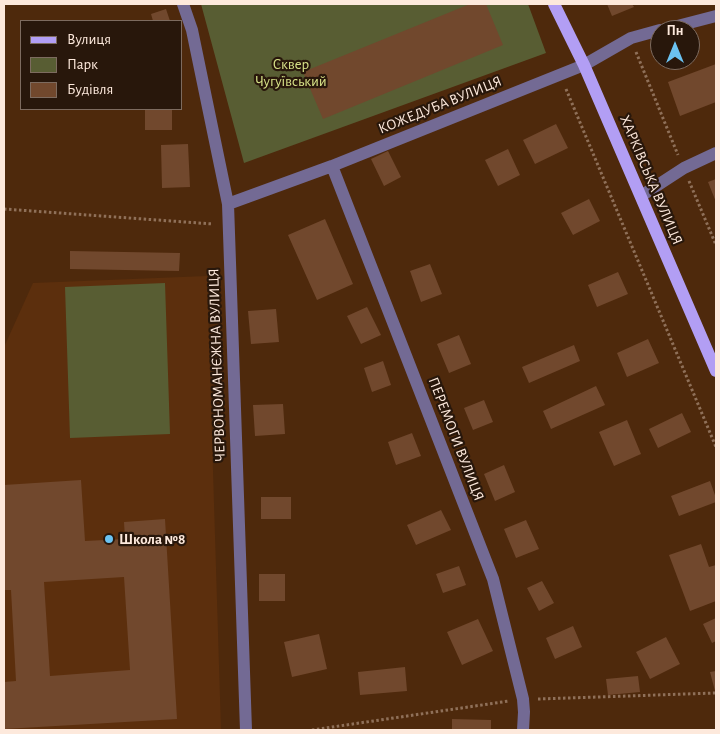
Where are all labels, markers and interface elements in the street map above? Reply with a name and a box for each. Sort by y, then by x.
legend [20,20,182,110]
north arrow [650,20,700,70]
text: Пн [666,24,684,38]
text: Вулиця [67,32,111,47]
park label: Сквер Чугуївський [255,55,327,90]
text: Парк [67,57,98,72]
street label: КОЖЕДУБА ВУЛИЦЯ [376,72,504,138]
text: Будівля [67,82,113,97]
street label: ХАРКІВСЬКА ВУЛИЦЯ [616,113,686,247]
street label: ЧЕРВОНОМАНЄЖНА ВУЛИЦЯ [205,268,229,462]
street label: ПЕРЕМОГИ ВУЛИЦЯ [424,375,488,503]
place label: Школа №8 [119,530,185,548]
marker: Школа №8 [103,533,115,545]

